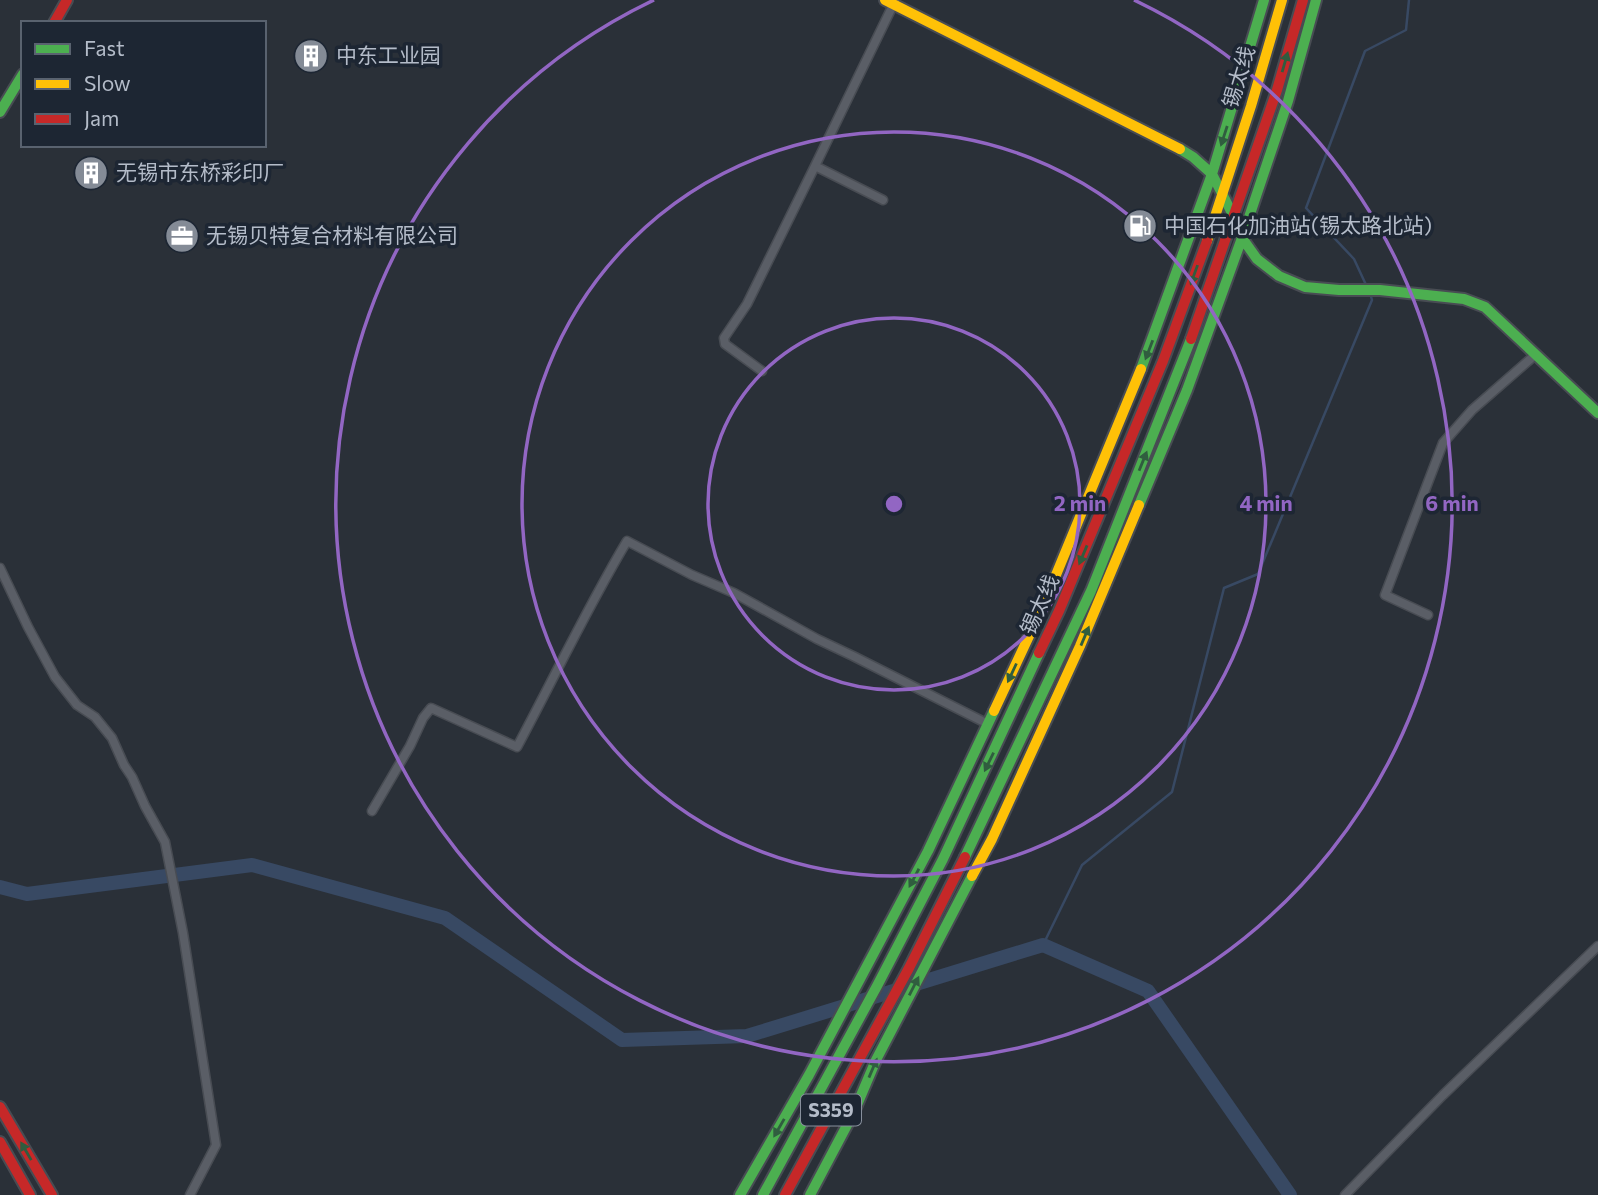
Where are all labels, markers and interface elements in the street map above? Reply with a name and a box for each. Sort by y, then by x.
legend [21,21,266,147]
text: Fast [84,35,125,60]
building icon: 中东工业园 [292,37,330,75]
place label: 中东工业园 [336,42,441,67]
street label: 锡太线 [1216,43,1259,110]
one-way arrow [1280,51,1290,72]
text: Slow [84,70,131,95]
text: Jam [84,105,119,130]
one-way arrow [1218,126,1229,147]
building icon: 无锡市东桥彩印厂 [72,154,110,192]
place label: 无锡市东桥彩印厂 [116,159,284,184]
fuel station icon: 中国石化加油站(锡太路北站) [1121,207,1159,245]
place label: 中国石化加油站(锡太路北站) [1164,212,1432,237]
office icon: 无锡贝特复合材料有限公司 [163,217,201,255]
place label: 无锡贝特复合材料有限公司 [206,222,458,247]
one-way arrow [1188,264,1199,285]
one-way arrow [1143,340,1154,361]
one-way arrow [1138,451,1149,472]
text: 2 min [1054,490,1106,515]
text: 4 min [1239,490,1293,515]
text: 6 min [1425,490,1479,515]
centre of rings [882,492,906,516]
one-way arrow [1077,544,1088,565]
street label: 锡太线 [1014,571,1063,638]
one-way arrow [1079,625,1090,646]
one-way arrow [1006,663,1018,683]
one-way arrow [984,752,995,772]
one-way arrow [908,868,920,888]
one-way arrow [909,976,920,996]
one-way arrow [867,1057,878,1078]
road number: S359 [801,1094,861,1126]
one-way arrow [773,1119,785,1138]
one-way arrow [20,1141,32,1160]

